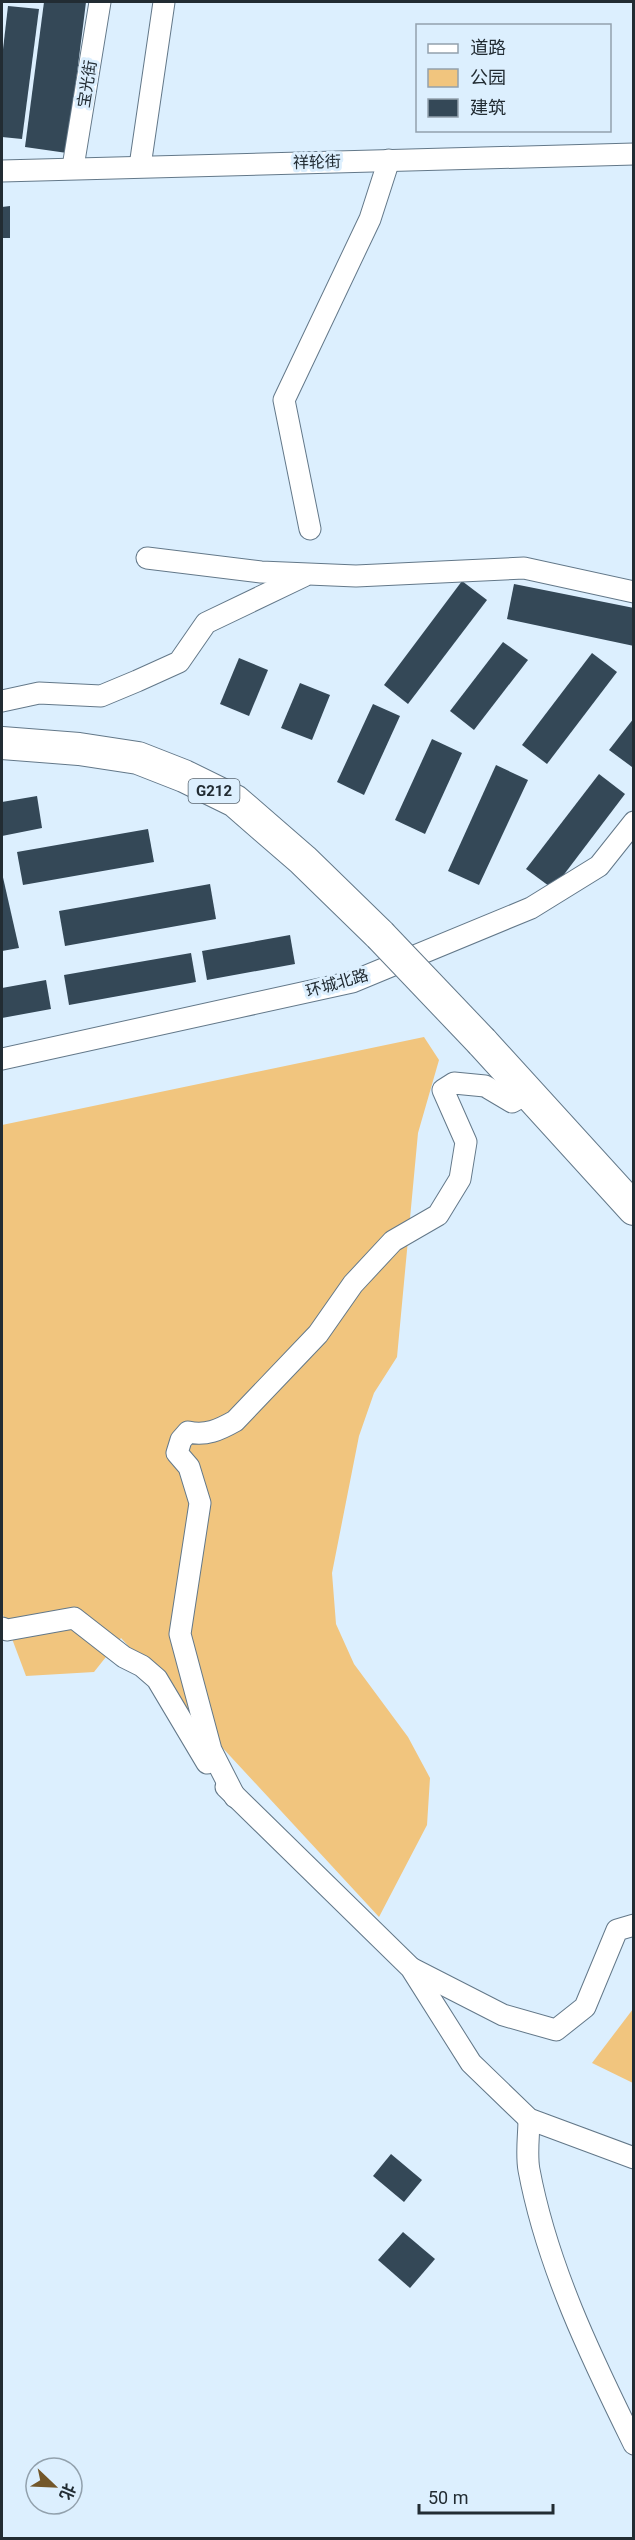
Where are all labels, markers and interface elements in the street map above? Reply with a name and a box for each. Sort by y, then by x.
legend [416,24,611,132]
text: 道路 [470,37,506,58]
street label: 宝光街 [74,59,100,109]
text: 公园 [470,67,506,88]
text: 建筑 [470,97,506,118]
street label: 祥轮街 [293,152,341,172]
road number: G212 [188,779,240,803]
street label: 环城北路 [304,965,370,1001]
north arrow [24,2456,84,2516]
scale bar [419,2477,552,2515]
text: 北 [55,2481,79,2503]
text: 50 m [428,2487,468,2508]

